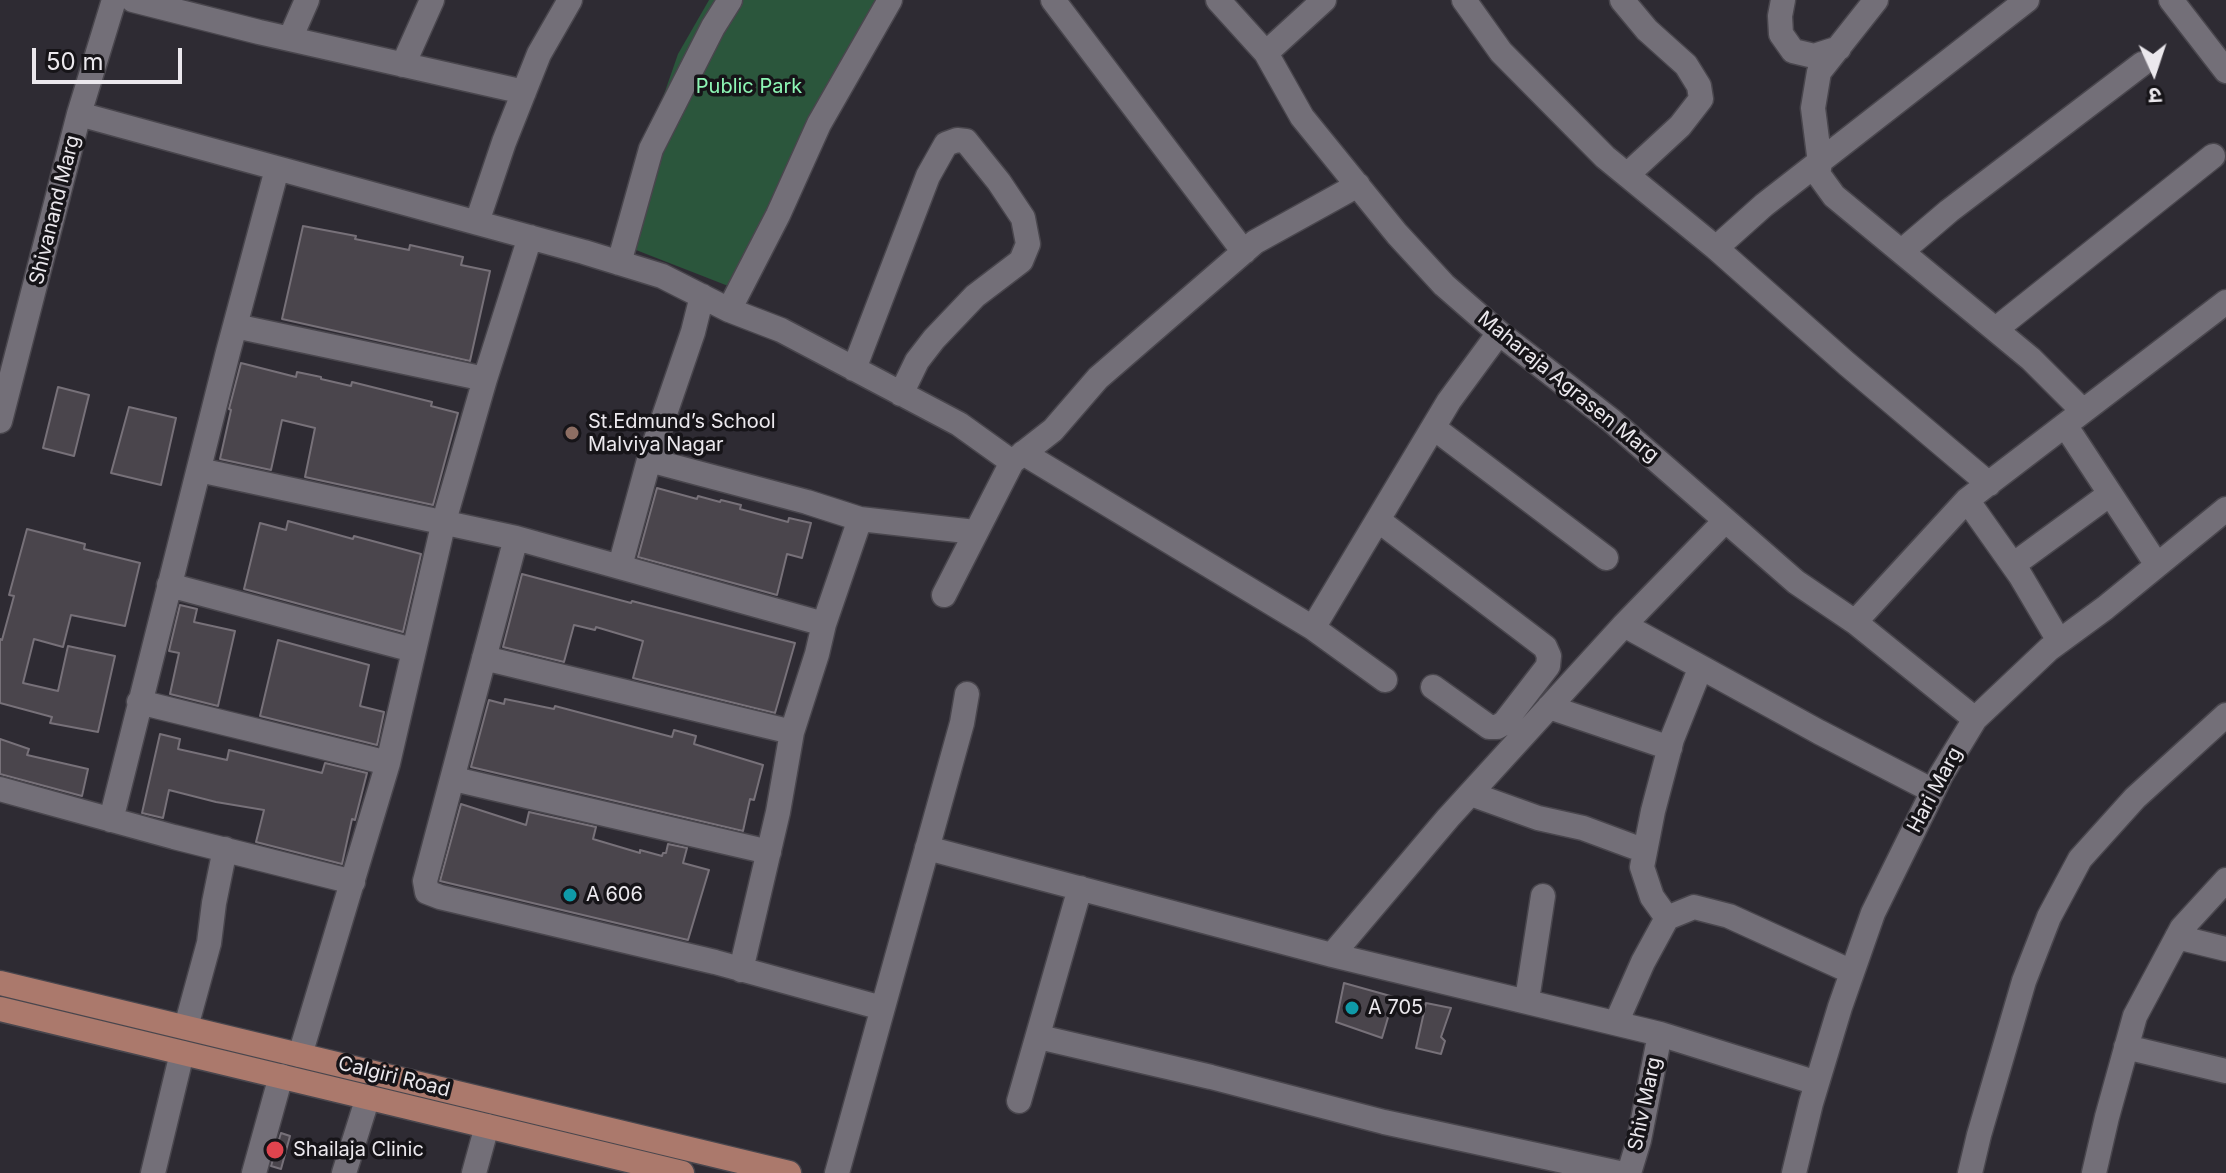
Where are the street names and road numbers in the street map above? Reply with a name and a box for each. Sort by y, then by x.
street label: Shivanand Marg [25,133,85,287]
street label: Maharaja Agrasen Marg [1473,307,1663,467]
street label: Hari Marg [1903,743,1967,837]
street label: Calgiri Road [336,1052,452,1102]
street label: Shiv Marg [1623,1055,1667,1153]

